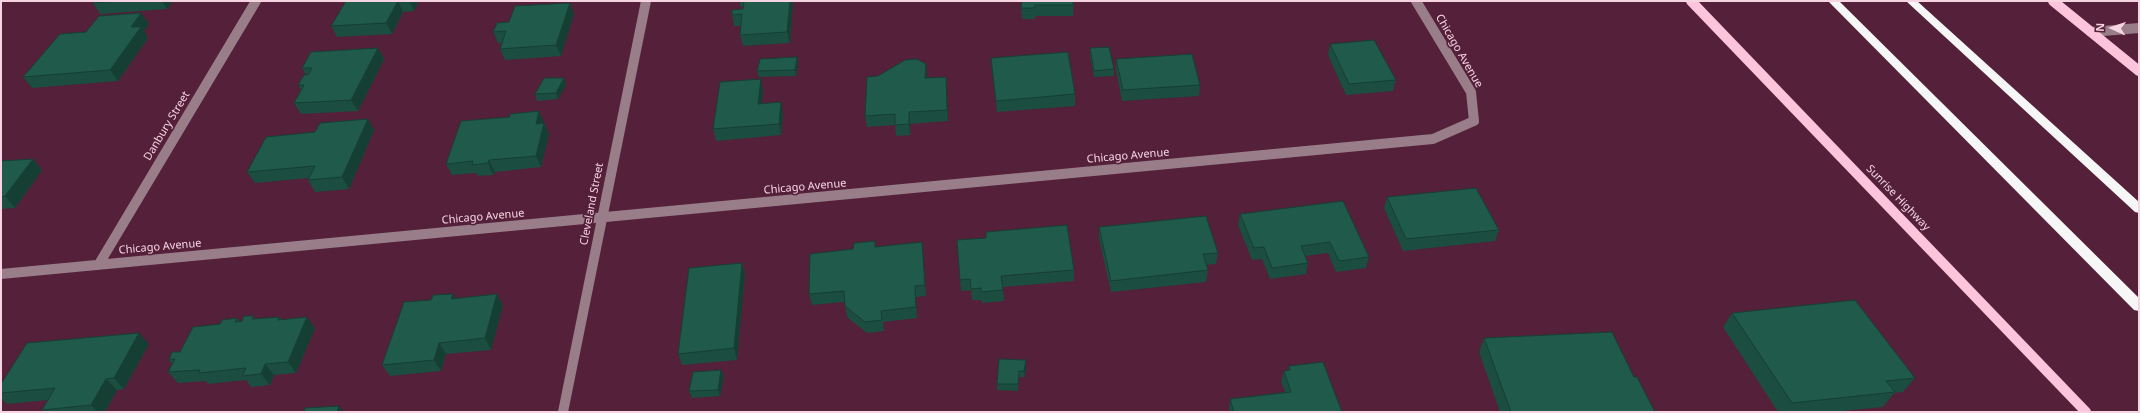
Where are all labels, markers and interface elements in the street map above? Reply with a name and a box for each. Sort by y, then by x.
north arrow [2092,8,2132,48]
street label: Chicago Avenue [1433,12,1485,90]
text: N [2092,22,2107,32]
street label: Danbury Street [141,89,193,163]
street label: Chicago Avenue [1086,146,1170,166]
street label: Cleveland Street [578,162,606,246]
street label: Sunrise Highway [1863,162,1933,234]
street label: Chicago Avenue [763,177,847,197]
street label: Chicago Avenue [441,207,525,227]
street label: Chicago Avenue [118,237,202,257]

